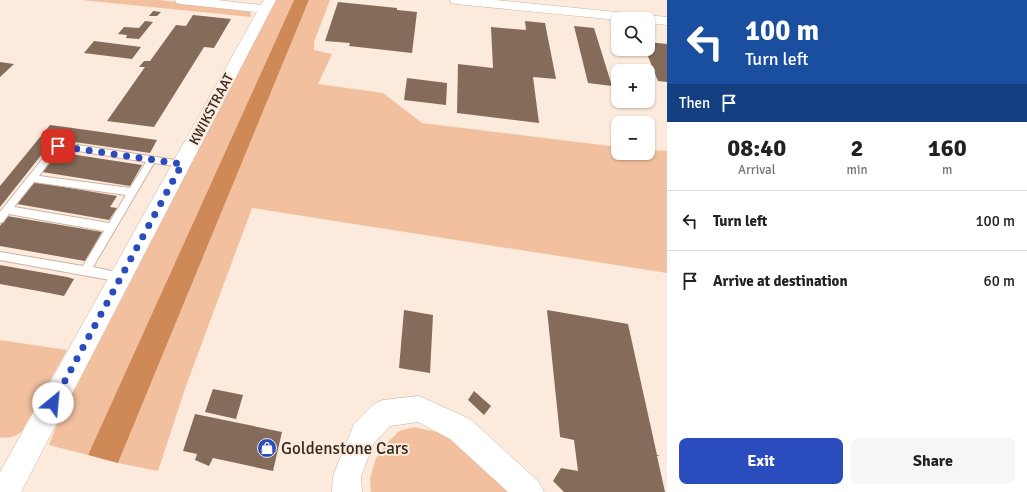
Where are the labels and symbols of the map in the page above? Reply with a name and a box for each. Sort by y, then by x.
street label: KWIKSTRAAT [185,70,237,148]
pin [41,129,75,163]
position arrow [32,382,74,424]
shop icon: Goldenstone Cars [256,437,278,459]
place label: Goldenstone Cars [281,438,409,459]

